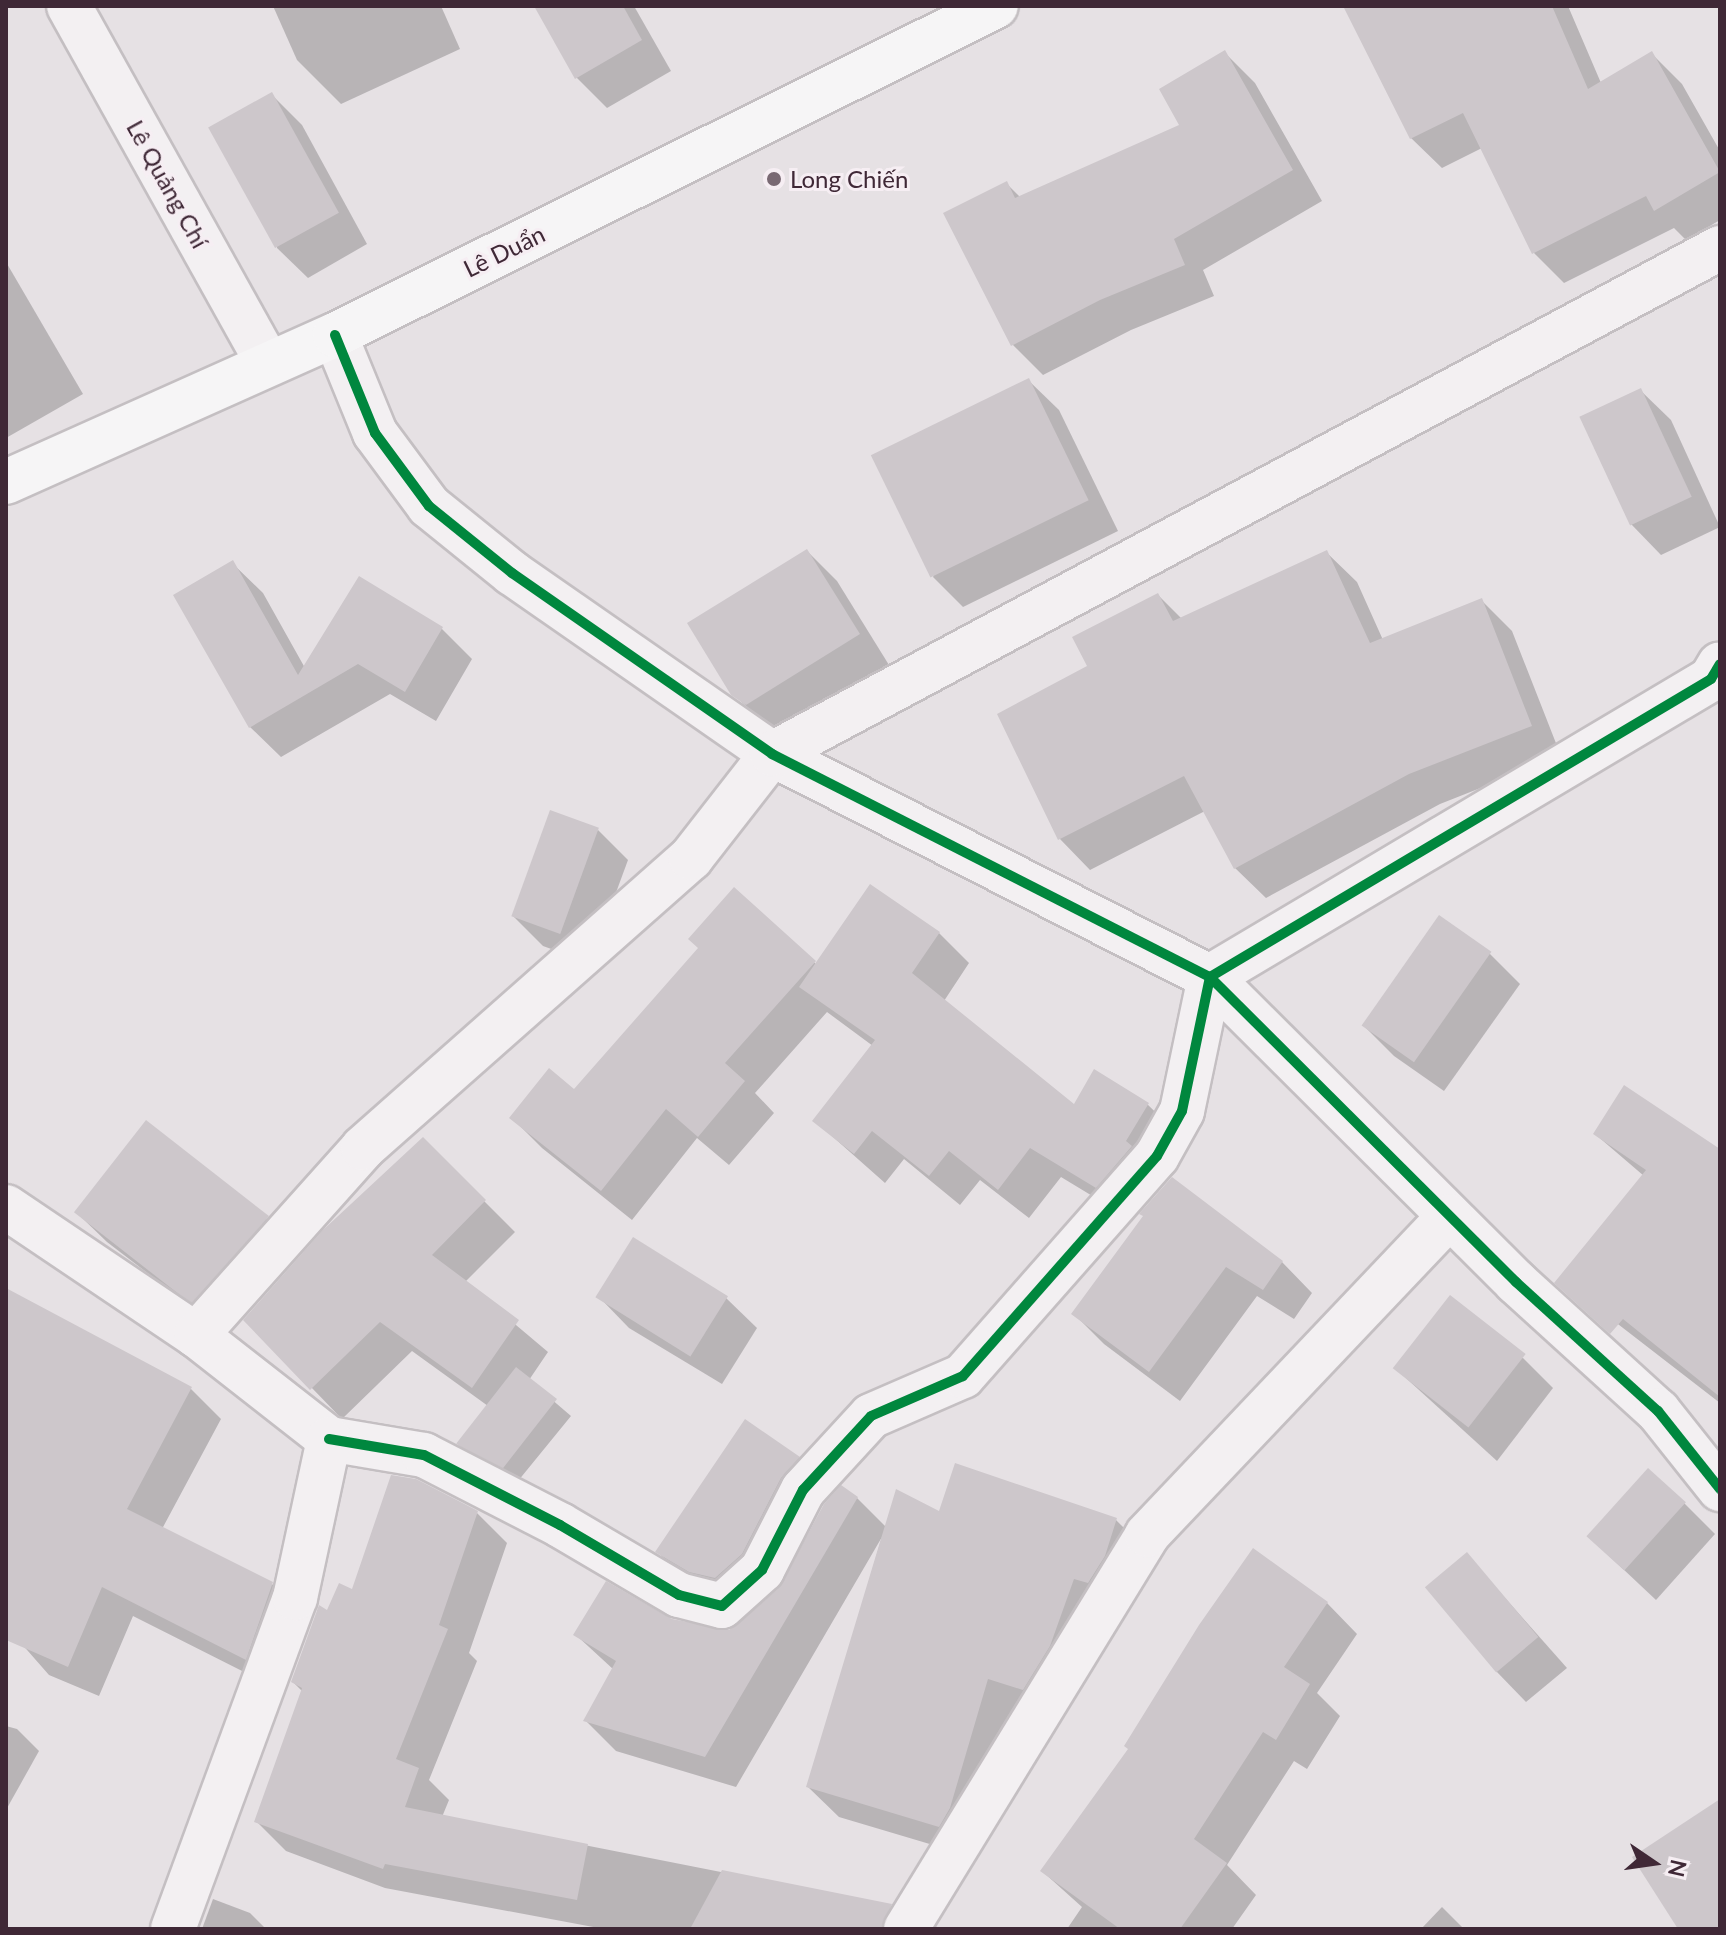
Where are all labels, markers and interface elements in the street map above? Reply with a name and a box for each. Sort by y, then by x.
street label: Lê Quảng Chí [121,115,215,253]
place label: Long Chiến [790,165,908,193]
marker: Long Chiến [765,170,783,188]
street label: Lê Duẩn [459,219,549,283]
north arrow [1614,1823,1694,1903]
text: N [1663,1857,1693,1880]

